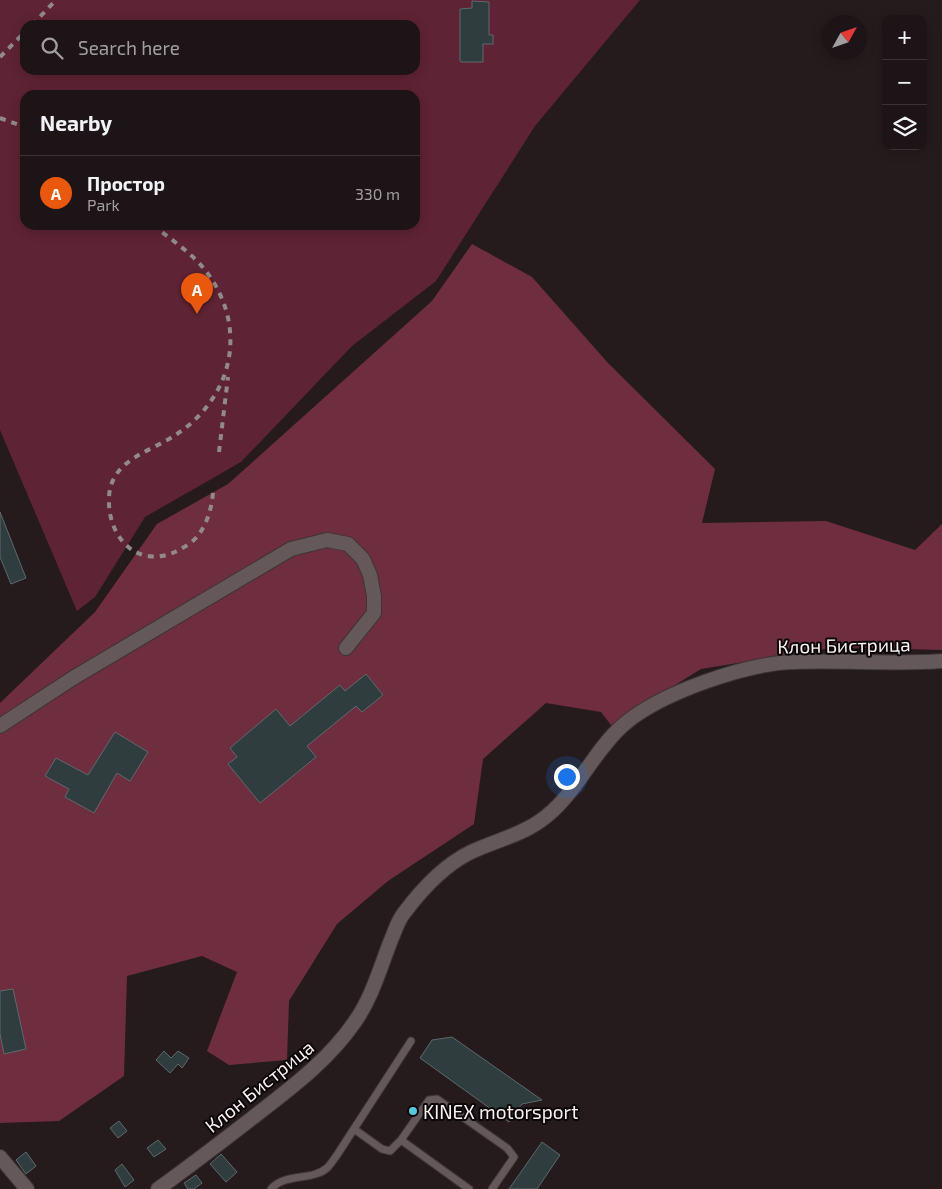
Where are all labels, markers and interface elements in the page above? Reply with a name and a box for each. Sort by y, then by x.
north arrow [822,15,867,60]
map controls [882,15,927,150]
button: + [882,15,927,60]
search box [20,20,420,75]
icon: search [38,34,66,62]
text: Search here [78,36,180,59]
button: − [882,60,927,105]
button: layers [882,105,927,150]
text: Nearby [40,110,112,135]
text: Простор [87,172,165,195]
text: A [51,184,61,203]
text: 330 m [355,184,400,203]
text: Park [87,195,120,214]
pin: A [181,273,213,314]
street label: Клон Бистрица [777,632,911,658]
your location [554,764,580,790]
street label: Клон Бистрица [200,1035,318,1137]
place label: KINEX motorsport [423,1100,578,1123]
marker: KINEX motorsport [407,1105,419,1117]

